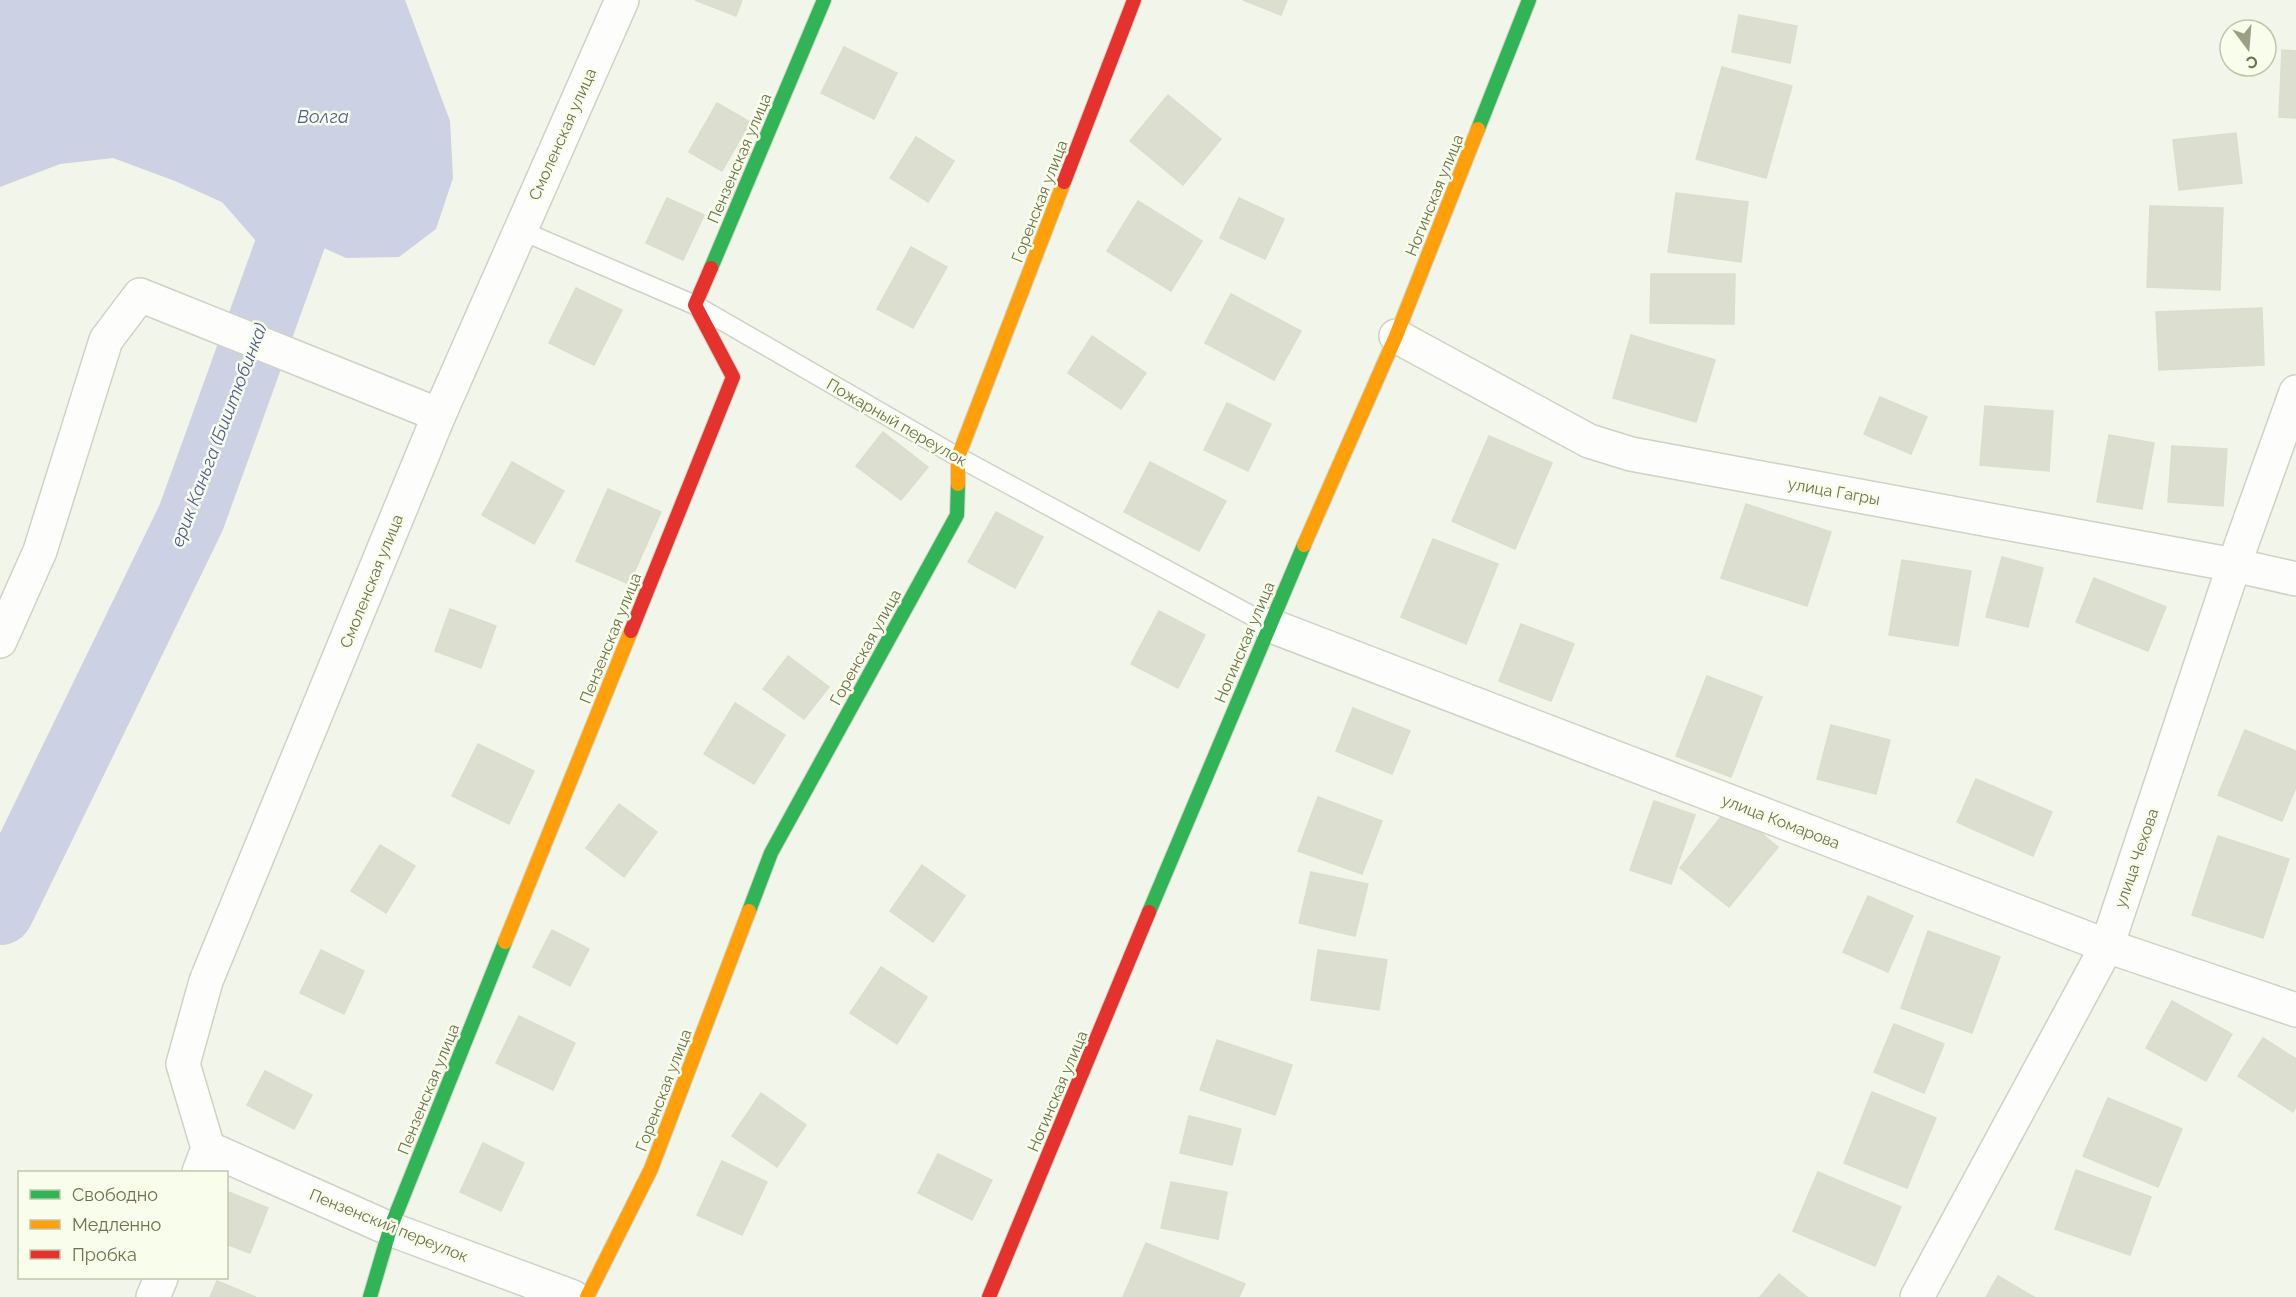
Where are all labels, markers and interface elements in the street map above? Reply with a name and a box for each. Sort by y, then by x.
north arrow [2218,18,2278,78]
text: С [2244,51,2260,73]
street label: Смоленская улица [525,65,600,203]
street label: Пензенская улица [704,90,775,226]
water label: Волга [297,106,349,127]
street label: Ногинская улица [1401,132,1468,259]
street label: Горенская улица [1007,137,1072,265]
water label: ерик Каньга (Биштюбинка) [166,320,271,550]
street label: Пожарный переулок [823,374,970,470]
street label: улица Гагры [1786,474,1882,509]
street label: Смоленская улица [336,512,407,651]
street label: Пензенская улица [576,570,645,706]
street label: Ногинская улица [1210,579,1279,706]
street label: Горенская улица [826,586,905,708]
street label: улица Комарова [1719,790,1843,853]
street label: улица Чехова [2111,806,2162,910]
street label: Пензенская улица [394,1021,463,1157]
street label: Горенская улица [631,1026,696,1154]
street label: Ногинская улица [1023,1028,1092,1155]
legend [18,1171,228,1279]
text: Свободно [72,1184,158,1205]
street label: Пензенский переулок [307,1185,471,1266]
text: Медленно [72,1214,161,1235]
text: Пробка [72,1244,137,1265]

